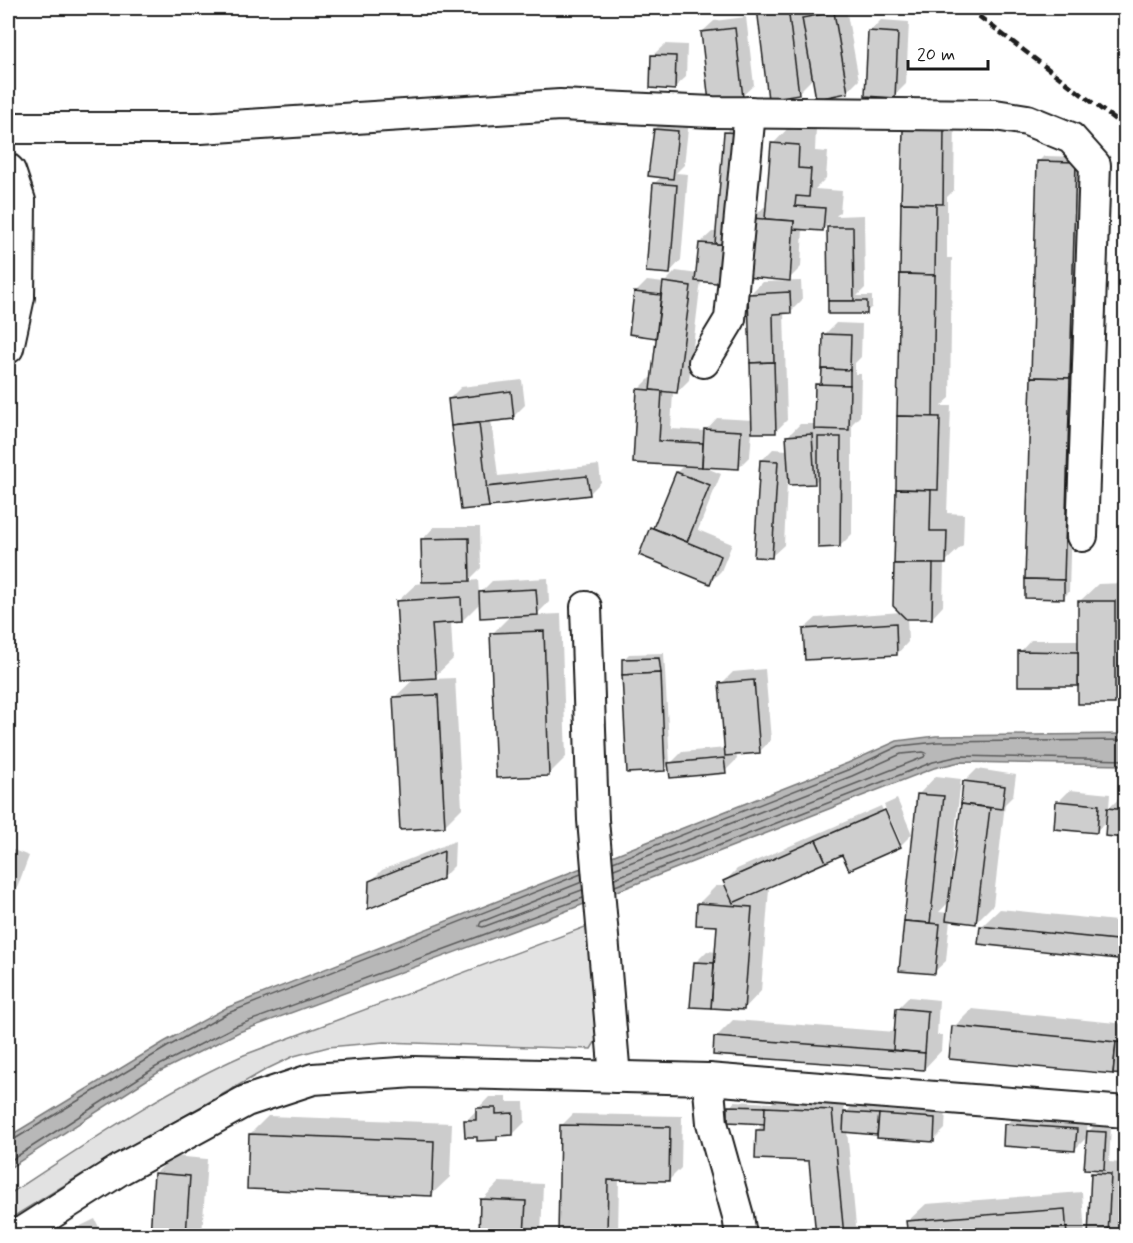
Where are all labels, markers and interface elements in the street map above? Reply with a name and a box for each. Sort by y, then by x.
scale bar [908,33,988,71]
text: 20 m [917,43,955,67]

